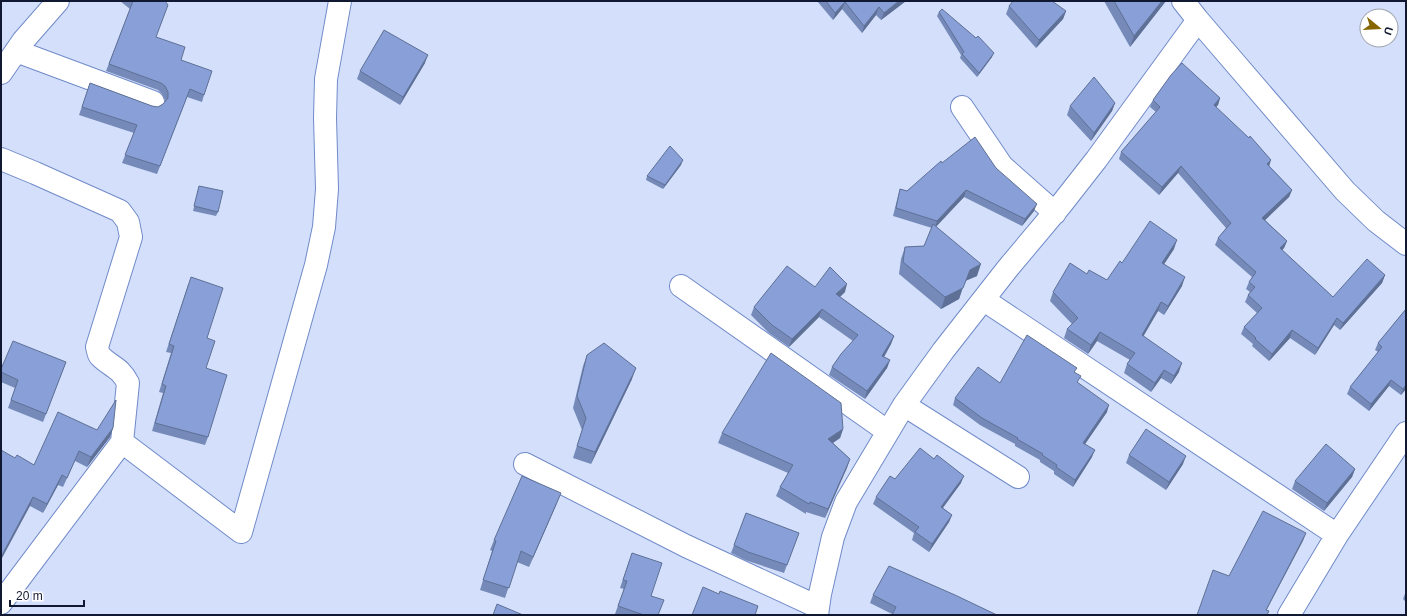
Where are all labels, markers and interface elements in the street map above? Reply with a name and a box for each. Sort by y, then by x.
north arrow [1359,8,1399,48]
text: U [1382,25,1395,37]
scale bar [10,582,84,608]
text: 20 m [16,589,43,603]

